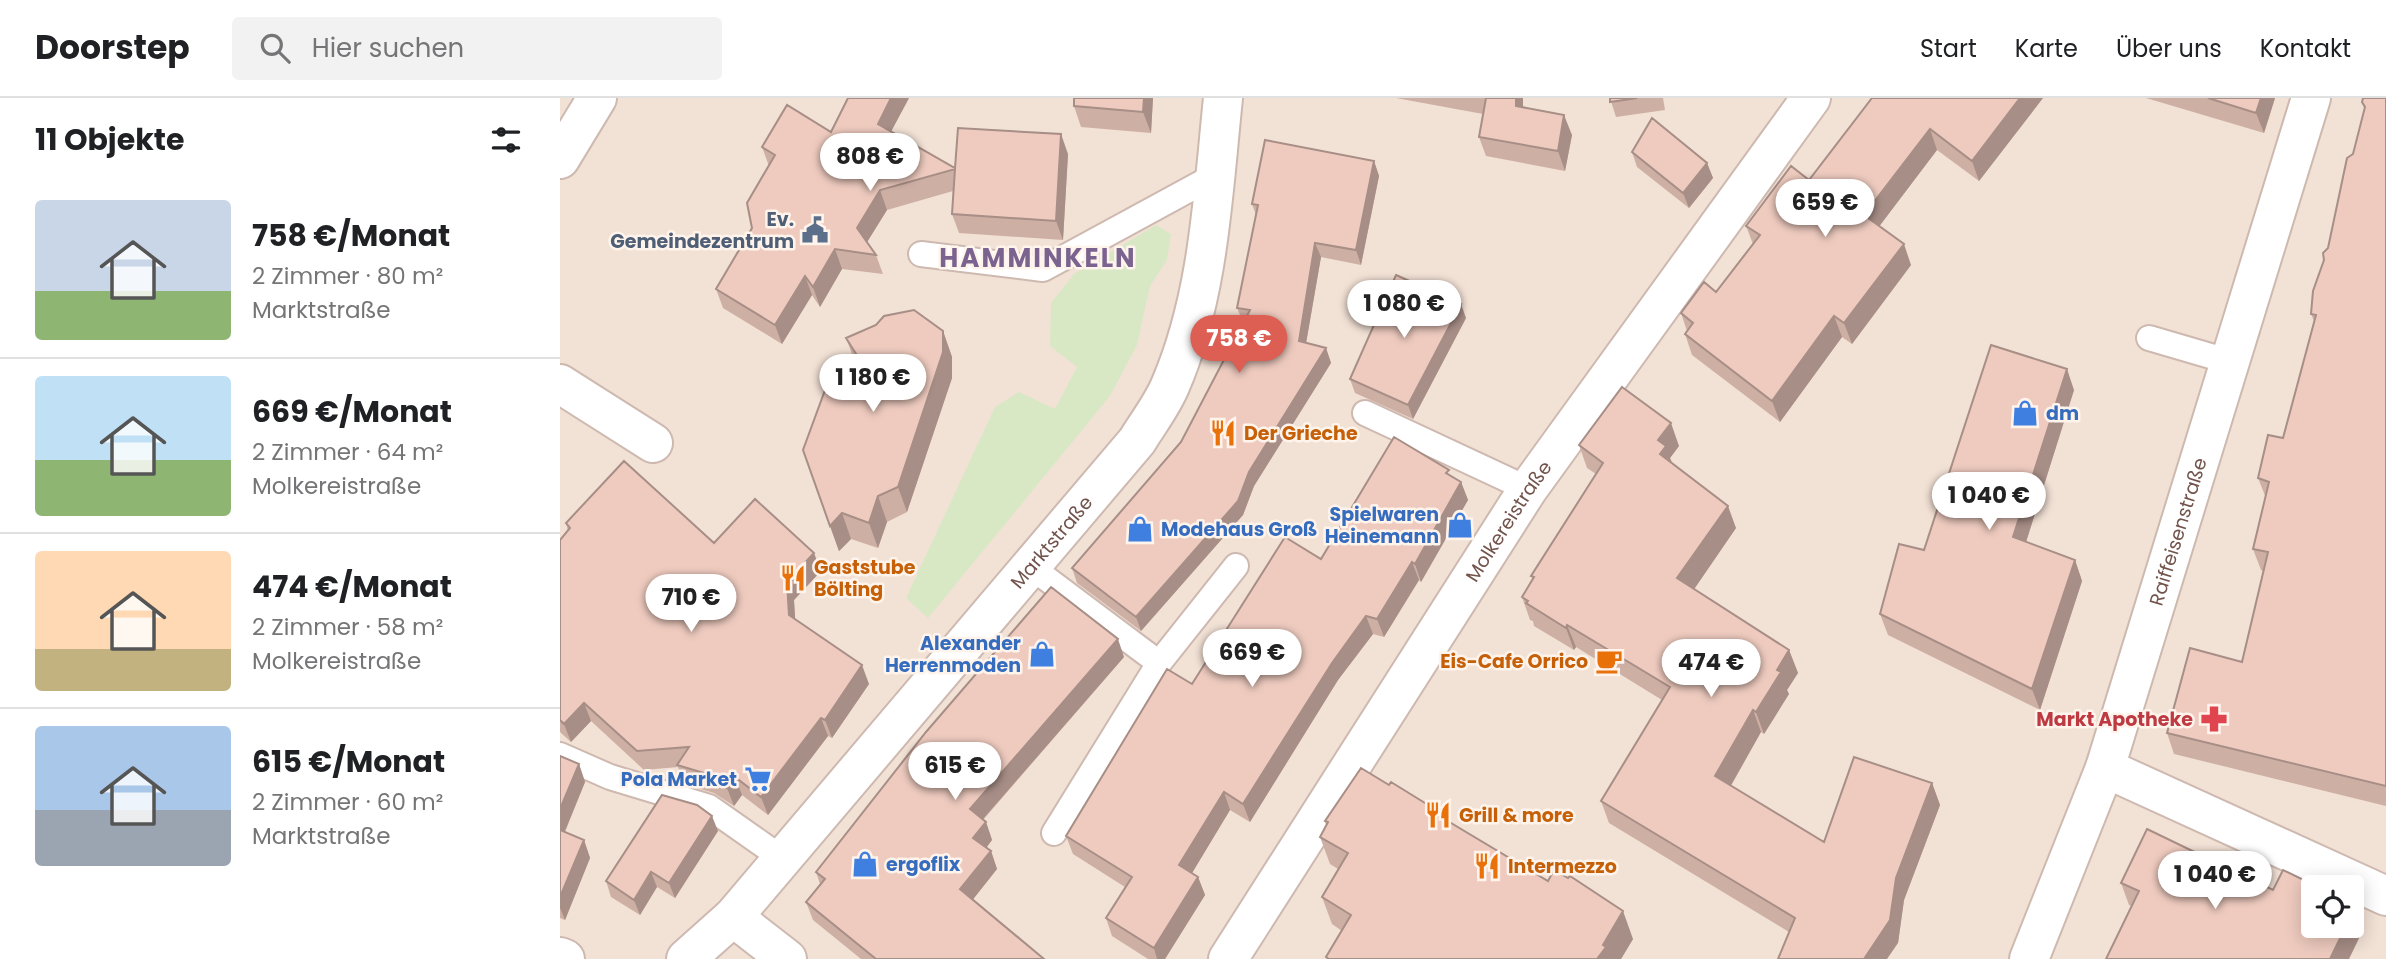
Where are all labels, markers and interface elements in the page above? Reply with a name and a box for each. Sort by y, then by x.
search box [232,17,722,80]
text: Doorstep [35,24,190,71]
icon: search [256,29,294,67]
text: Hier suchen [312,30,464,66]
text: Start [1920,32,1977,65]
text: Karte [2015,32,2078,65]
text: Über uns [2116,32,2222,65]
text: Kontakt [2260,32,2351,65]
text: 11 Objekte [35,118,184,161]
icon: filters [487,121,525,159]
pin: 808 € [821,134,919,193]
text: 808 € [836,140,904,172]
pin: 659 € [1776,180,1874,239]
text: 659 € [1792,186,1858,218]
place label: Ev. Gemeindezentrum [610,206,794,255]
text: 758 €/Monat [252,214,450,257]
public building icon: Ev. Gemeindezentrum [800,215,830,245]
icon: home [91,228,175,312]
district label: HAMMINKELN [939,240,1137,276]
text: 2 Zimmer · 80 m² [252,260,443,292]
pin: 1 080 € [1339,280,1469,340]
text: 1 080 € [1363,287,1445,319]
text: Marktstraße [252,294,391,326]
pin: 758 € [1190,316,1288,375]
text: 758 € [1206,322,1272,354]
pin: 1 180 € [808,354,938,414]
text: 1 180 € [835,361,911,393]
text: 669 €/Monat [252,390,452,433]
shop icon: dm [2010,398,2040,428]
place label: dm [2046,400,2079,427]
icon: home [91,404,175,488]
restaurant icon: Der Grieche [1208,418,1238,448]
place label: Der Grieche [1244,420,1358,447]
text: 2 Zimmer · 64 m² [252,436,443,468]
street label: Raiffeisenstraße [2143,454,2214,609]
street label: Molkereistraße [1459,455,1558,587]
text: Molkereistraße [252,470,421,502]
pin: 1 040 € [1924,472,2054,532]
text: 1 040 € [1948,479,2030,511]
street label: Marktstraße [1004,490,1099,595]
place label: Spielwaren Heinemann [1325,501,1439,550]
shop icon: Spielwaren Heinemann [1445,510,1475,540]
shop icon: Modehaus Groß [1125,514,1155,544]
place label: Modehaus Groß [1161,516,1317,543]
place label: Gaststube Bölting [814,554,916,603]
restaurant icon: Gaststube Bölting [778,563,808,593]
text: 474 €/Monat [252,565,452,608]
pin: 710 € [642,574,740,634]
icon: home [91,579,175,663]
text: 710 € [661,581,721,613]
text: 2 Zimmer · 58 m² [252,611,443,643]
place label: Alexander Herrenmoden [885,630,1021,679]
pin: 669 € [1203,630,1301,689]
text: 669 € [1219,636,1285,668]
shop icon: Alexander Herrenmoden [1027,639,1057,669]
pin: 474 € [1662,640,1760,699]
text: Molkereistraße [252,645,421,677]
cafe icon: Eis-Cafe Orrico [1594,646,1624,676]
text: 474 € [1678,646,1744,678]
place label: Eis-Cafe Orrico [1440,648,1588,675]
pharmacy icon: Markt Apotheke [2199,704,2229,734]
place label: Markt Apotheke [2036,706,2193,733]
text: 615 €/Monat [252,740,445,783]
pin: 615 € [906,742,1004,802]
text: 615 € [924,749,986,781]
icon: home [91,754,175,838]
supermarket icon: Pola Market [743,764,773,794]
place label: Pola Market [621,766,737,793]
text: 2 Zimmer · 60 m² [252,786,443,818]
restaurant icon: Grill & more [1423,800,1453,830]
place label: Grill & more [1459,802,1574,829]
text: Marktstraße [252,820,391,852]
shop icon: ergoflix [850,849,880,879]
place label: ergoflix [886,851,961,878]
restaurant icon: Intermezzo [1472,851,1502,881]
pin: 1 040 € [2150,852,2280,911]
place label: Intermezzo [1508,853,1617,880]
text: 1 040 € [2174,858,2256,890]
map controls [2301,875,2364,938]
button: locate [2301,875,2364,938]

